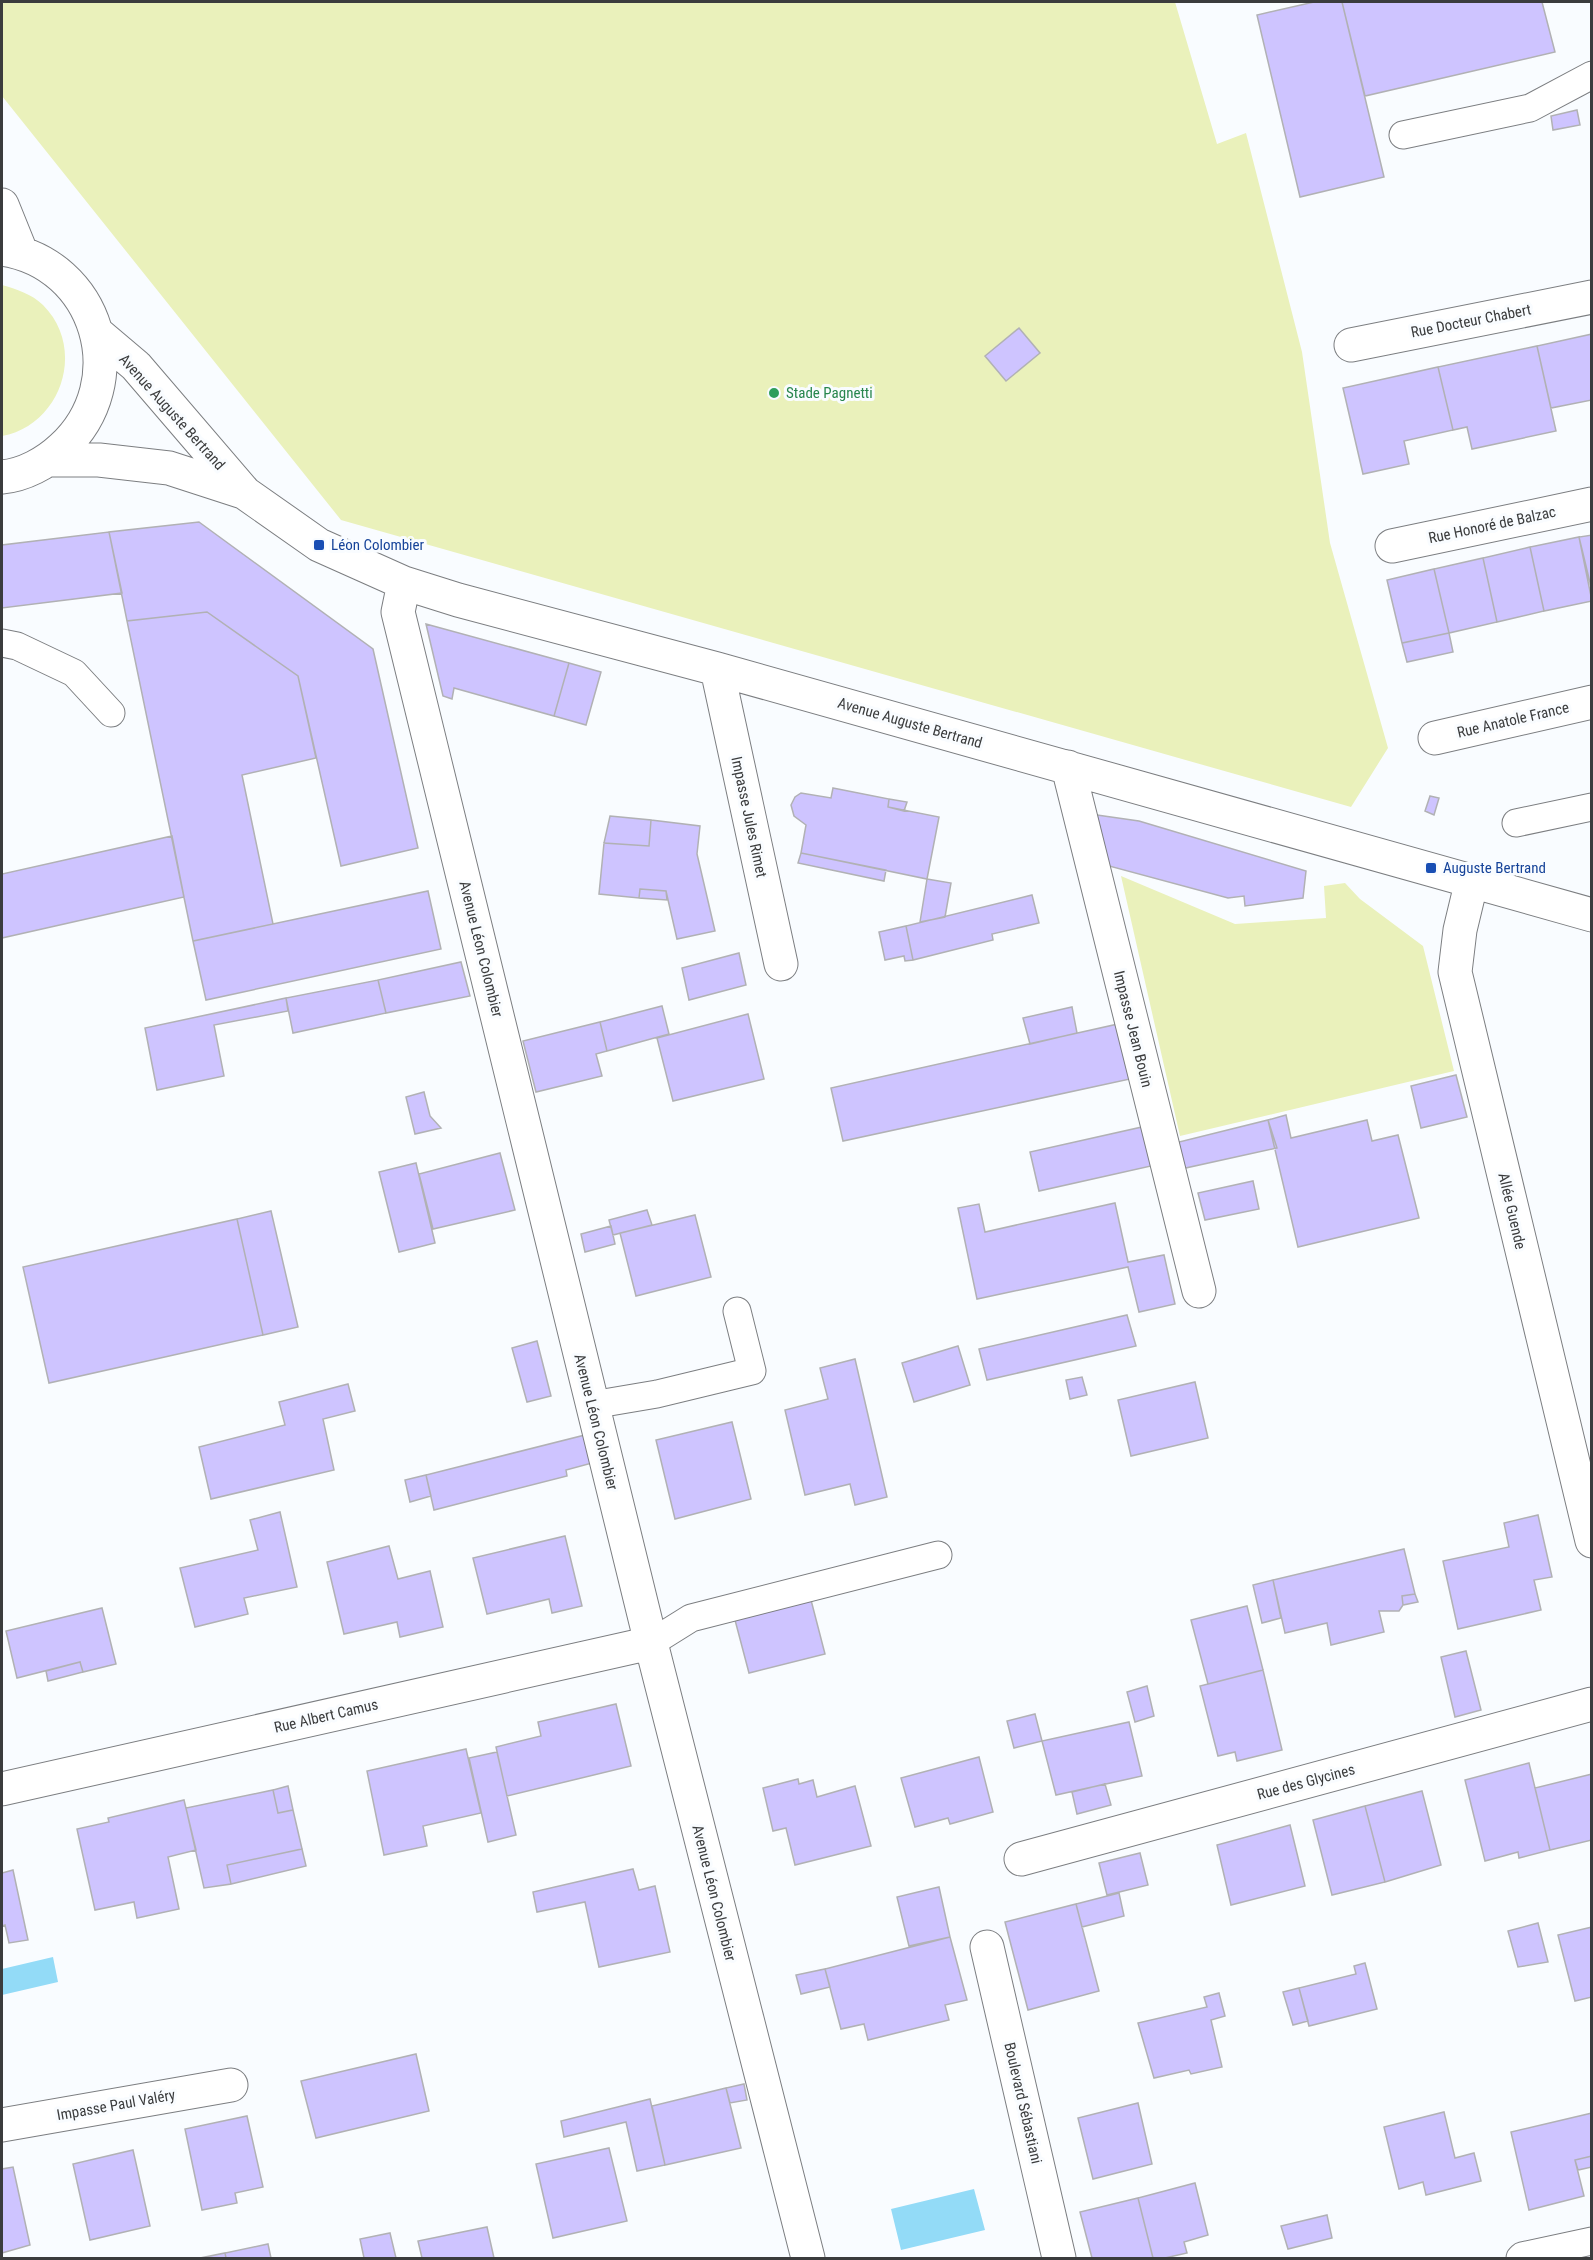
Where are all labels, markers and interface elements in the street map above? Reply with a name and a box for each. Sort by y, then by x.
street label: Rue Docteur Chabert [1409,301,1533,341]
street label: Avenue Auguste Bertrand [115,350,229,474]
place label: Stade Pagnetti [786,384,873,402]
marker: Stade Pagnetti [767,386,781,400]
street label: Rue Honoré de Balzac [1427,503,1557,547]
place label: Léon Colombier [331,536,425,554]
marker: Léon Colombier [312,538,326,552]
street label: Avenue Auguste Bertrand [836,694,984,752]
street label: Rue Anatole France [1455,698,1571,742]
street label: Impasse Jules Rimet [727,755,771,879]
place label: Auguste Bertrand [1443,859,1546,877]
marker: Auguste Bertrand [1424,861,1438,875]
street label: Avenue Léon Colombier [455,879,507,1019]
street label: Impasse Jean Bouin [1110,969,1156,1089]
street label: Allée Guende [1494,1171,1530,1251]
street label: Avenue Léon Colombier [570,1352,622,1492]
street label: Rue Albert Camus [272,1695,380,1737]
street label: Rue des Glycines [1255,1760,1357,1804]
street label: Avenue Léon Colombier [688,1823,740,1963]
street label: Boulevard Sébastiani [1000,2040,1046,2166]
street label: Impasse Paul Valéry [55,2086,177,2124]

